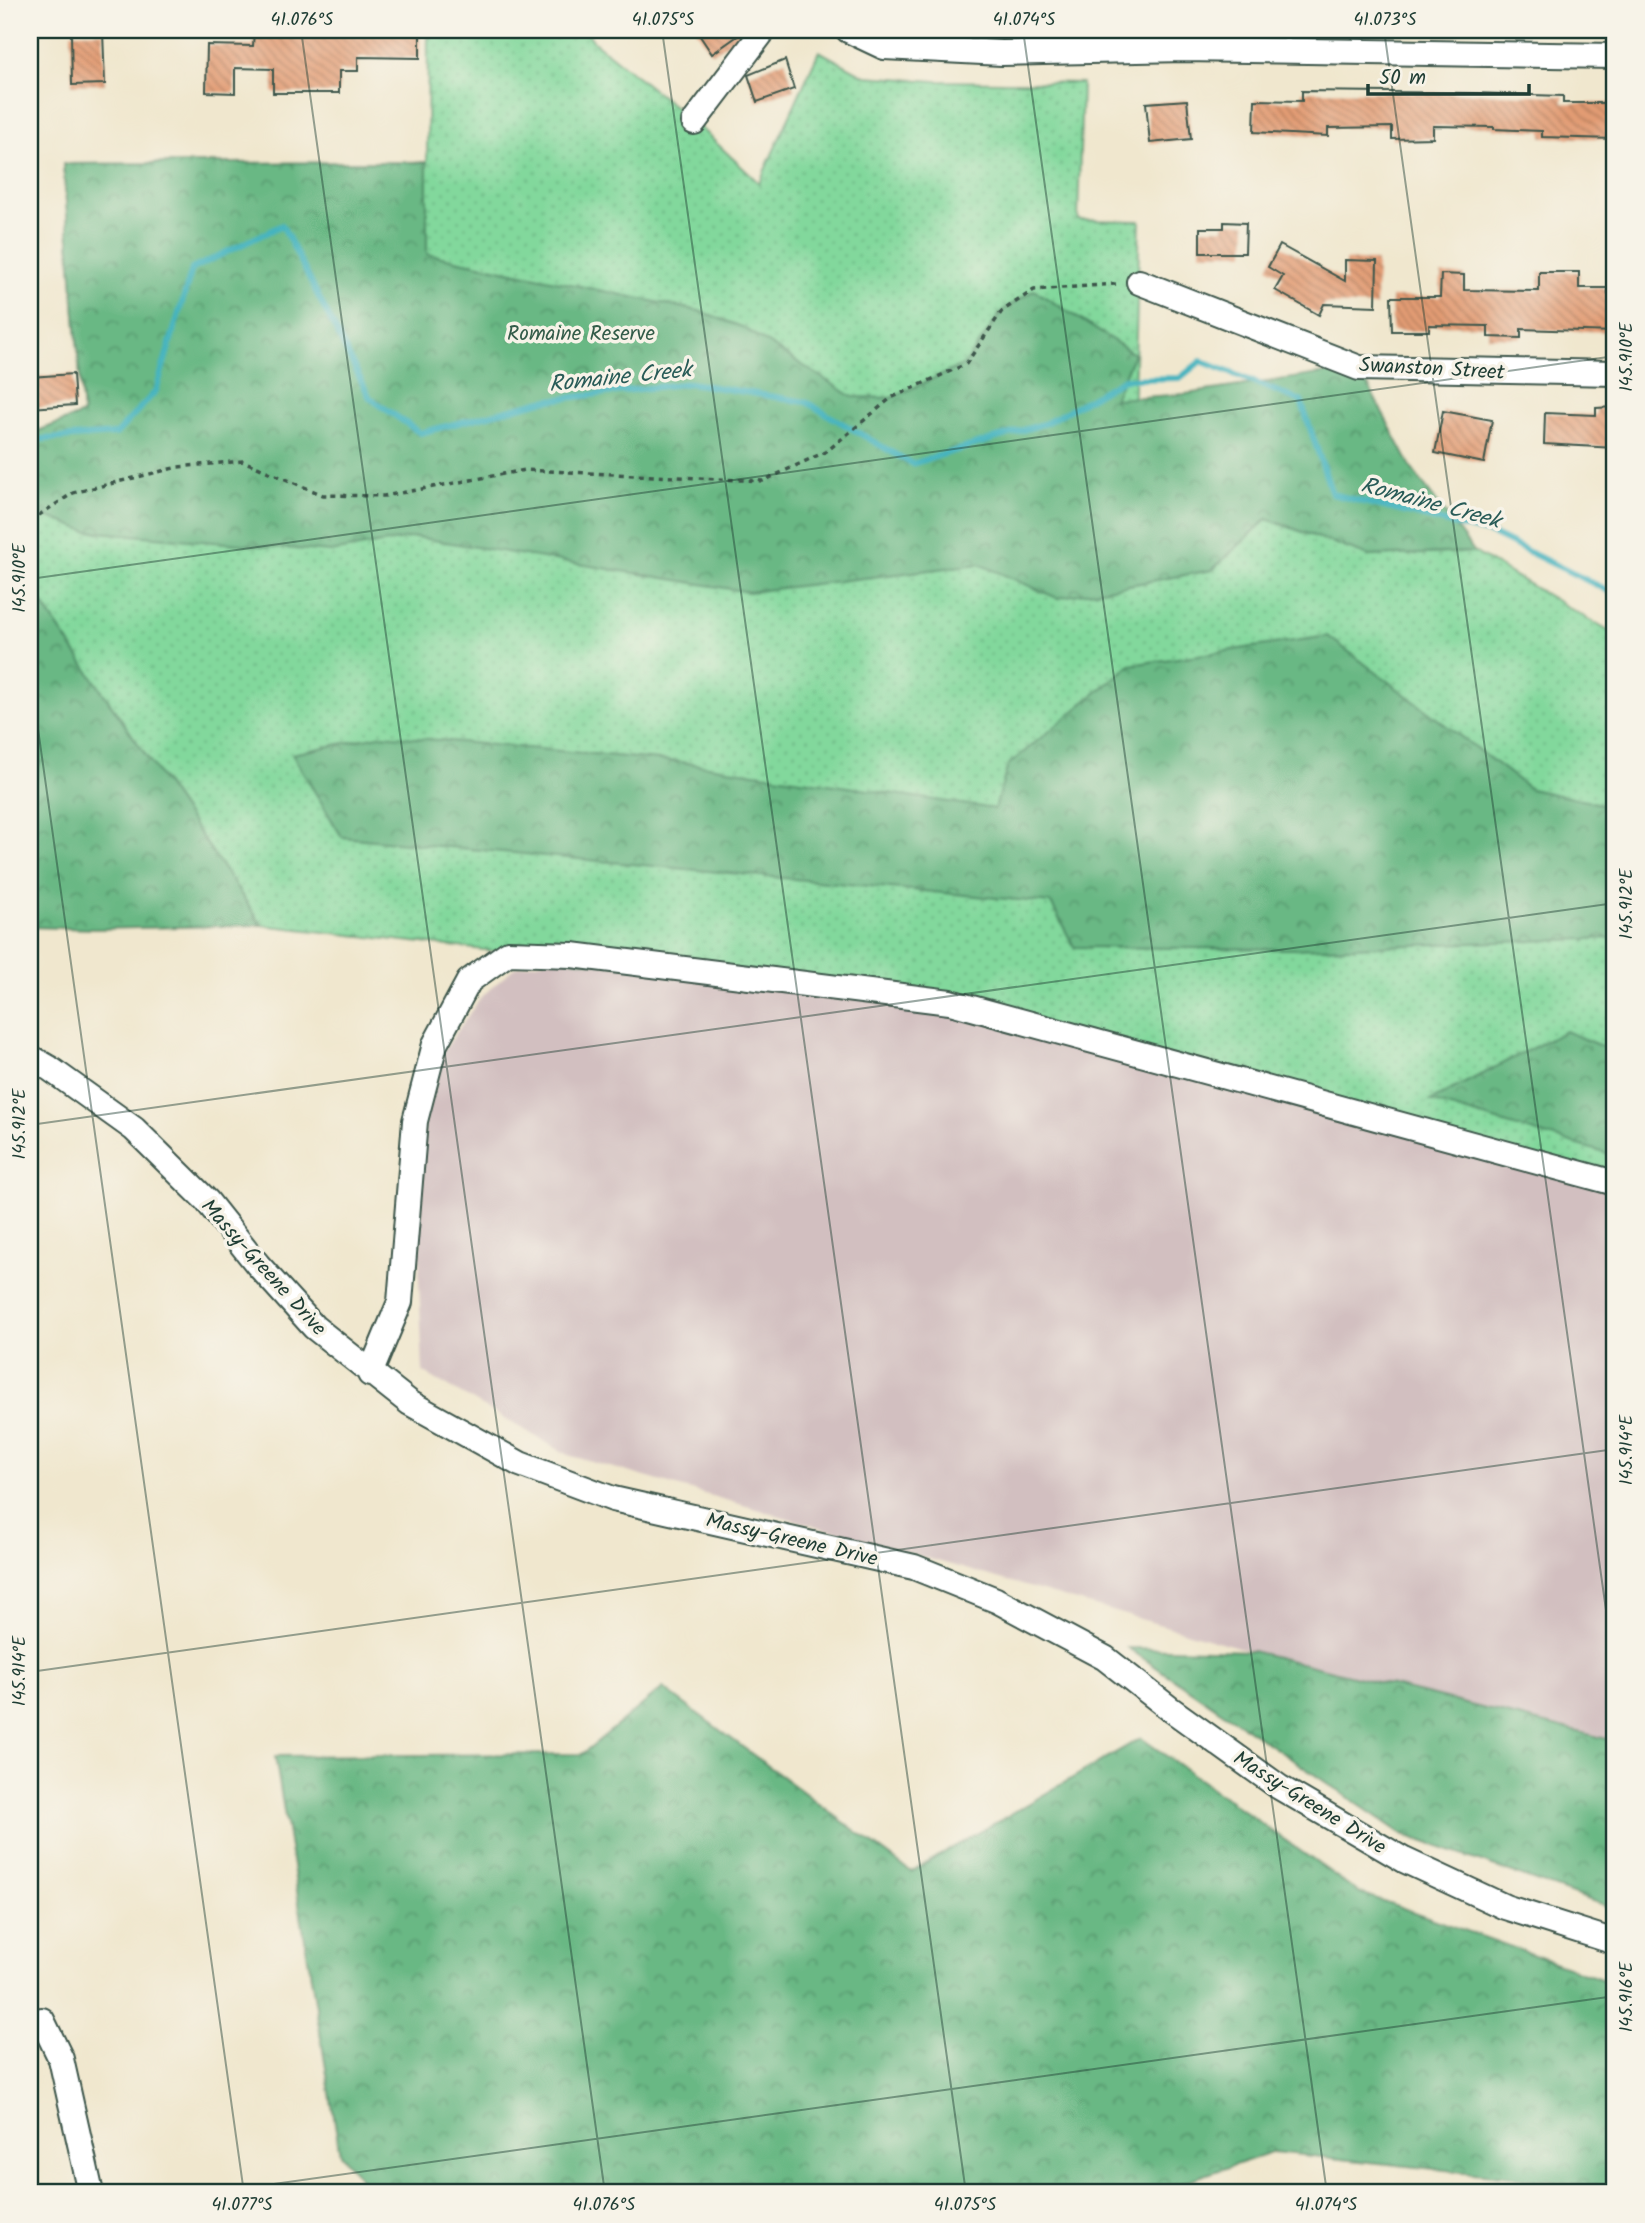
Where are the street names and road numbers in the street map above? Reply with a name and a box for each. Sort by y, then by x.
street label: Swanston Street [1358,349,1506,390]
street label: Massy-Greene Drive [192,1192,334,1345]
street label: Massy-Greene Drive [703,1505,881,1576]
street label: Massy-Greene Drive [1226,1743,1393,1864]

